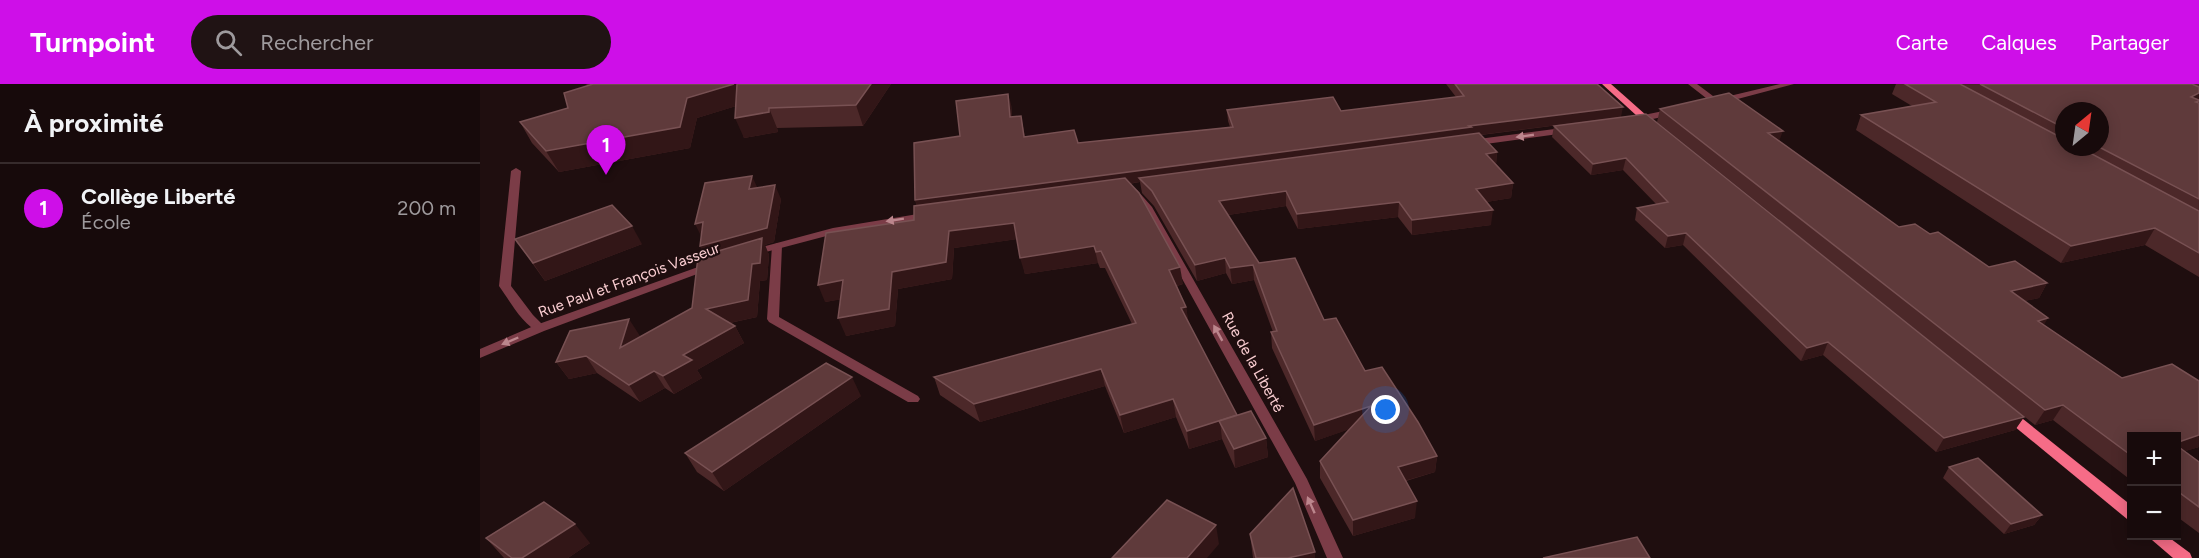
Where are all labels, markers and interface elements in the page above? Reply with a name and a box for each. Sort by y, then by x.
search box [191,15,611,69]
text: Turnpoint [30,25,155,59]
icon: search [212,26,245,59]
text: Rechercher [260,29,373,56]
text: Carte [1896,30,1948,55]
text: Calques [1981,30,2057,55]
text: Partager [2090,30,2169,55]
north arrow [2055,102,2109,156]
text: À proximité [24,107,164,139]
pin: 1 [586,126,626,175]
one-way arrow [1516,131,1535,140]
text: Collège Liberté [81,183,236,210]
text: 1 [39,196,48,220]
text: 200 m [397,196,456,220]
text: École [81,210,131,234]
one-way arrow [885,216,904,225]
street label: Rue Paul et François Vasseur [536,239,722,321]
street label: Rue de la Liberté [1218,309,1288,415]
one-way arrow [1213,324,1223,341]
one-way arrow [500,336,518,346]
your location [1371,395,1400,424]
map controls [2127,432,2181,540]
button: + [2127,432,2181,486]
button: − [2127,486,2181,540]
one-way arrow [1306,495,1316,513]

